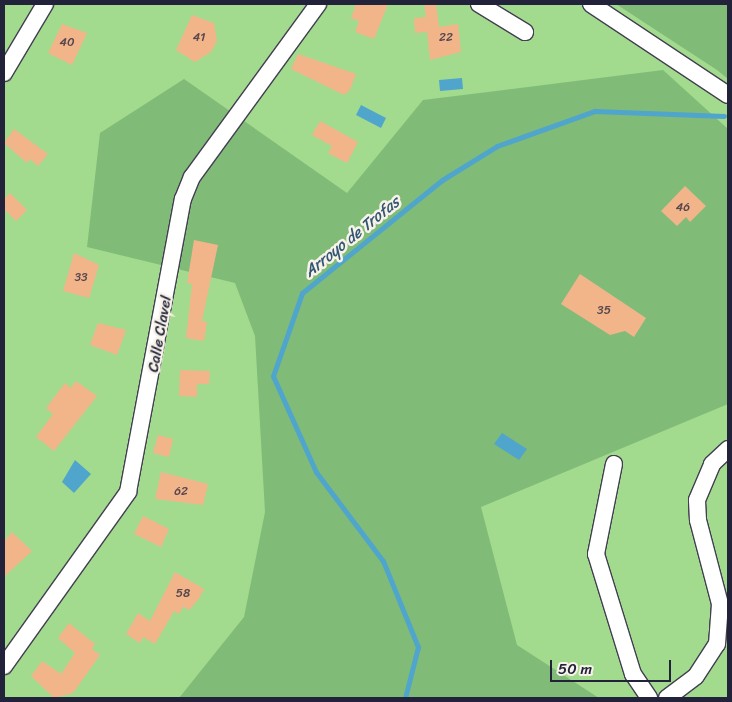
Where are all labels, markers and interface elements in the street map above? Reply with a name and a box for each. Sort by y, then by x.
house number: 41 [193,31,205,45]
house number: 22 [439,31,453,45]
house number: 40 [59,36,75,50]
water label: Arroyo de Trofas [301,193,403,281]
house number: 46 [676,201,690,215]
house number: 33 [74,271,88,285]
street label: Calle Clavel [144,294,176,374]
house number: 35 [597,304,611,318]
house number: 62 [174,485,188,499]
house number: 58 [176,587,190,601]
scale bar [552,650,673,682]
text: 50 m [558,656,592,682]

